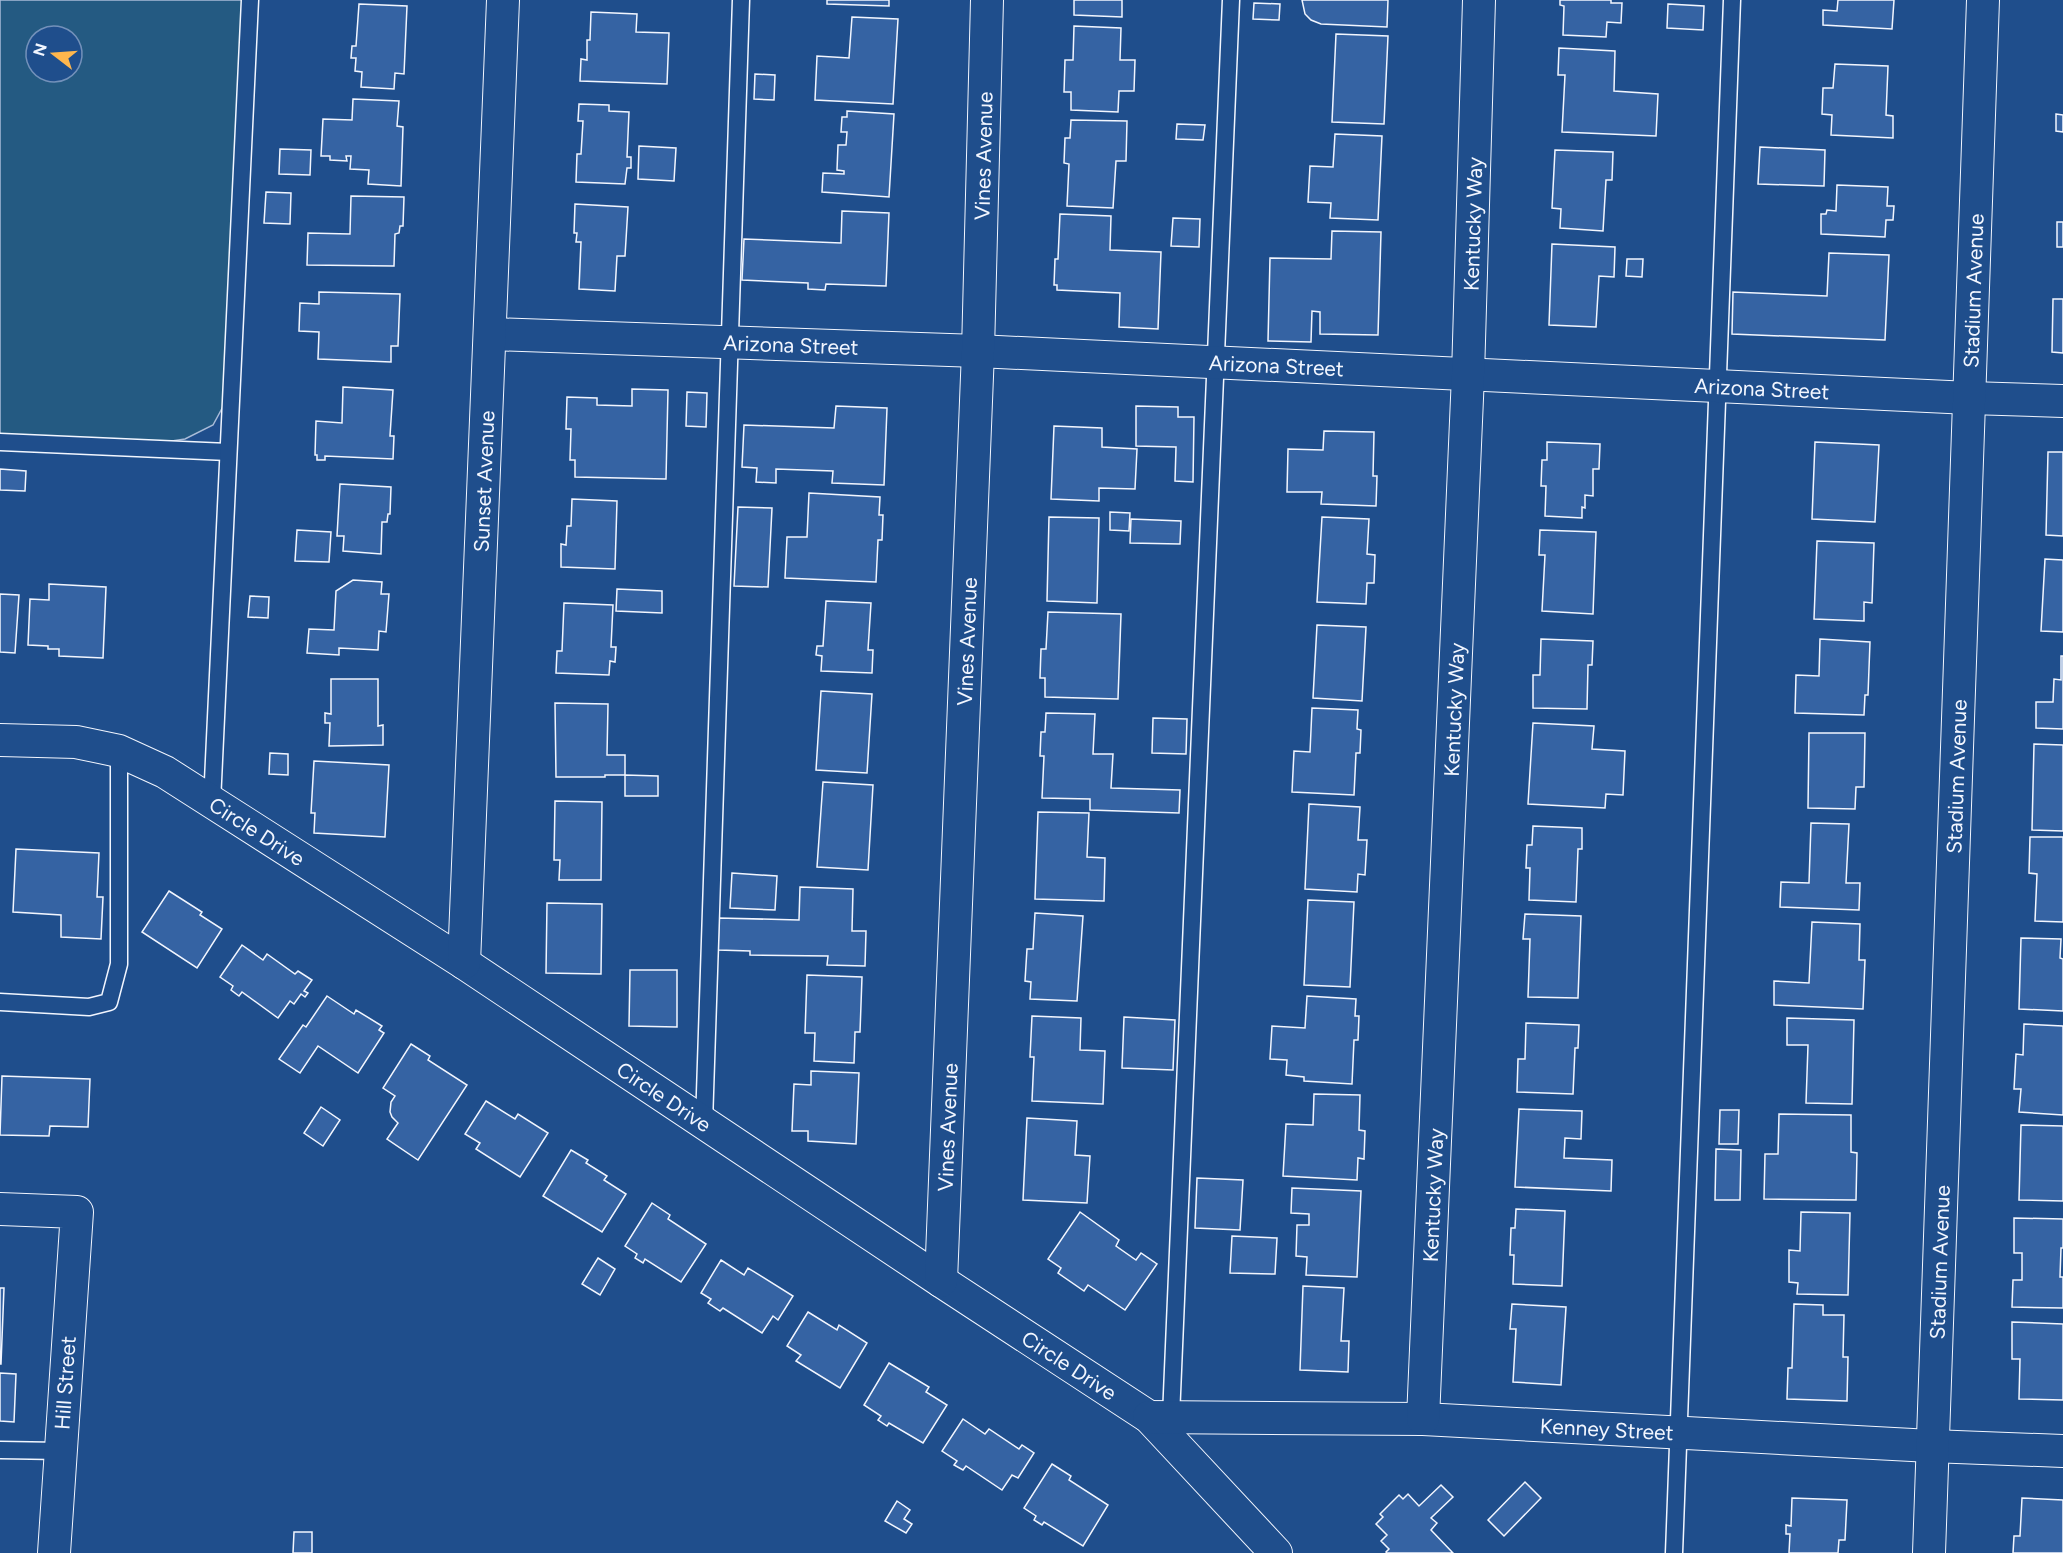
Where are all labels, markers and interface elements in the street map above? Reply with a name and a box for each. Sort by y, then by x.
north arrow [24,24,84,84]
text: N [29,41,51,58]
street label: Vines Avenue [969,91,997,220]
street label: Kentucky Way [1458,157,1487,291]
street label: Stadium Avenue [1958,213,1988,368]
street label: Arizona Street [723,330,859,359]
street label: Arizona Street [1208,349,1345,381]
street label: Arizona Street [1694,372,1830,404]
street label: Sunset Avenue [468,410,499,553]
street label: Vines Avenue [951,577,981,706]
street label: Kentucky Way [1438,642,1469,777]
street label: Stadium Avenue [1941,699,1971,854]
street label: Circle Drive [205,791,310,871]
street label: Circle Drive [612,1056,716,1137]
street label: Vines Avenue [932,1062,962,1192]
street label: Kentucky Way [1417,1128,1448,1263]
street label: Stadium Avenue [1924,1185,1954,1340]
street label: Circle Drive [1017,1325,1122,1405]
street label: Hill Street [49,1335,81,1431]
street label: Kenney Street [1539,1413,1674,1445]

